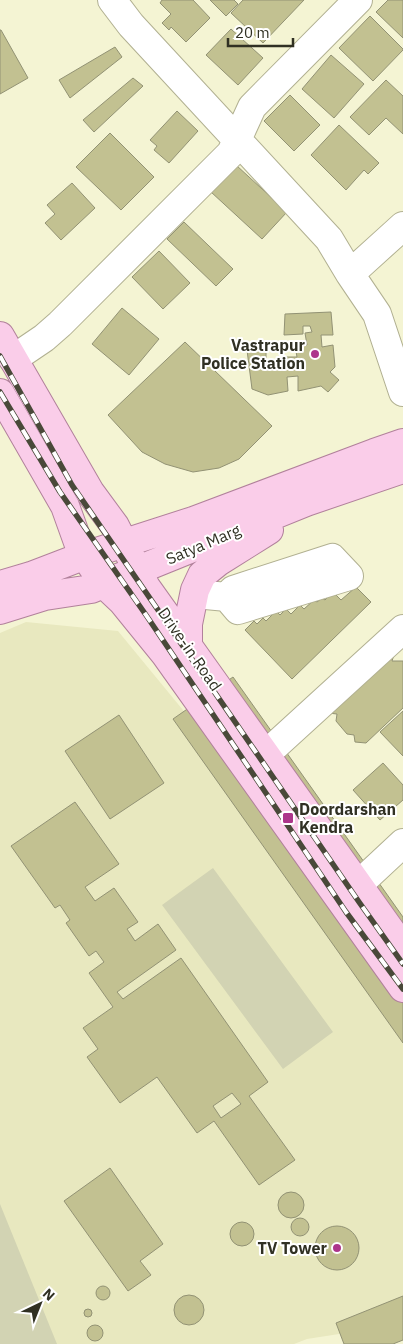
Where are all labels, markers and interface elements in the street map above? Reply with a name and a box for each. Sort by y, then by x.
scale bar [228,15,293,47]
text: 20 m [235,23,270,42]
place label: Vastrapur Police Station [201,335,306,373]
marker: Vastrapur Police Station [309,348,321,360]
street label: Satya Marg [163,519,244,569]
street label: Drive-in Road [154,603,226,695]
place label: Doordarshan Kendra [299,799,396,837]
marker: Doordarshan Kendra [281,811,295,825]
place label: TV Tower [258,1238,328,1258]
marker: TV Tower [331,1242,343,1254]
north arrow [15,1279,65,1329]
text: N [39,1284,59,1305]

